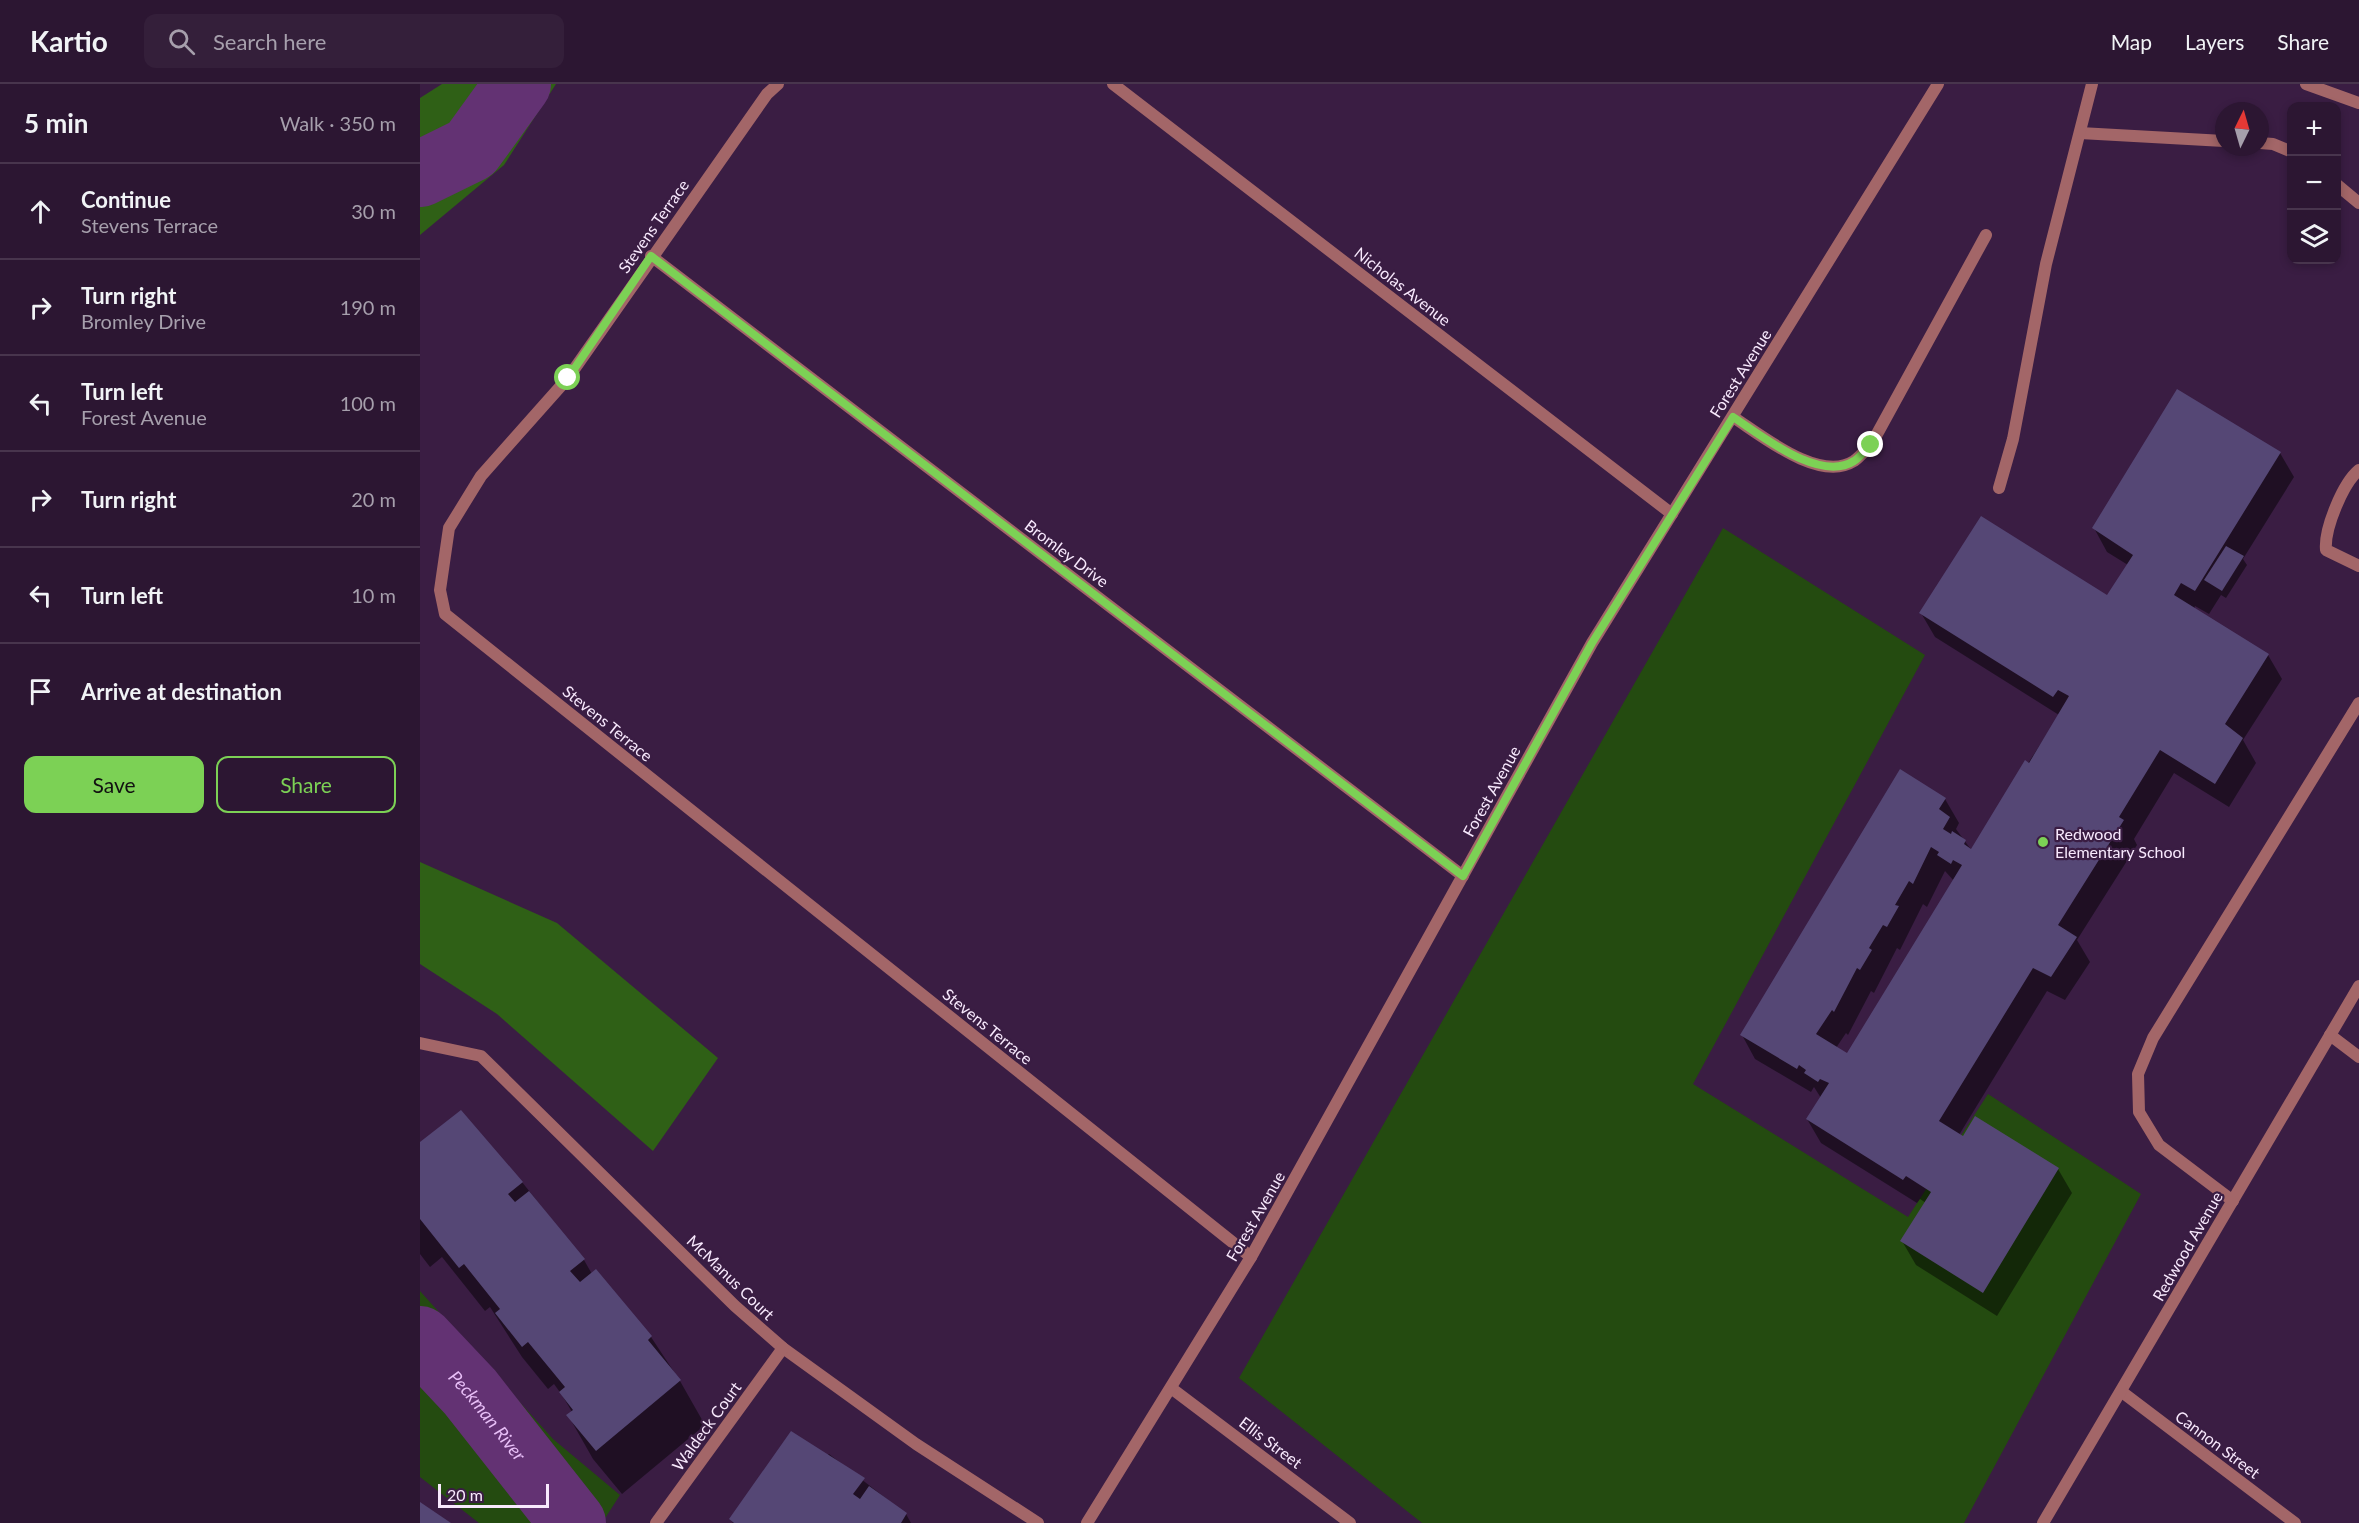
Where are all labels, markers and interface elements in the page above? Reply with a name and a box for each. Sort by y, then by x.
search box [144,14,564,68]
text: Kartio [30,24,108,58]
icon: search [165,25,198,58]
text: Search here [213,28,326,55]
text: Map [2111,29,2152,54]
text: Layers [2185,29,2244,54]
text: Share [2277,29,2329,54]
north arrow [2215,102,2269,156]
map controls [2287,102,2341,264]
button: + [2287,102,2341,156]
text: 5 min [24,107,88,139]
text: Walk · 350 m [280,111,396,135]
button: − [2287,156,2341,210]
street label: Stevens Terrace [614,176,692,276]
text: Continue [81,186,171,213]
icon: ahead [24,195,57,228]
text: 30 m [351,199,396,223]
button: layers [2287,210,2341,264]
text: Stevens Terrace [81,213,218,237]
street label: Nicholas Avenue [1351,243,1455,329]
text: Turn right [81,282,176,309]
icon: right [24,291,57,324]
text: 190 m [340,295,396,319]
text: Bromley Drive [81,309,206,333]
street label: Forest Avenue [1705,325,1775,421]
route start [554,364,580,390]
text: Turn left [81,378,163,405]
icon: left [24,387,57,420]
text: 100 m [340,391,396,415]
text: Forest Avenue [81,405,207,429]
route end [1857,431,1883,457]
icon: right [24,483,57,516]
text: Turn right [81,486,176,513]
text: 20 m [351,487,396,511]
street label: Bromley Drive [1021,515,1113,591]
icon: left [24,579,57,612]
text: Turn left [81,582,163,609]
text: 10 m [351,583,396,607]
icon: arrive [24,675,57,708]
text: Arrive at destination [81,678,282,705]
street label: Stevens Terrace [559,681,657,765]
street label: Forest Avenue [1458,742,1524,840]
button: Save [24,756,204,813]
button: Share [216,756,396,813]
place label: Redwood Elementary School [2055,824,2185,861]
marker: Redwood Elementary School [2036,835,2050,849]
street label: Stevens Terrace [939,984,1037,1068]
street label: Forest Avenue [1222,1168,1288,1264]
street label: Redwood Avenue [2148,1188,2226,1304]
street label: McManus Court [684,1231,779,1323]
water label: Peckman River [444,1366,531,1466]
street label: Waldeck Court [668,1378,745,1474]
street label: Cannon Street [2172,1406,2264,1482]
street label: Ellis Street [1236,1412,1306,1472]
scale bar [438,1481,549,1508]
text: 20 m [447,1485,483,1504]

